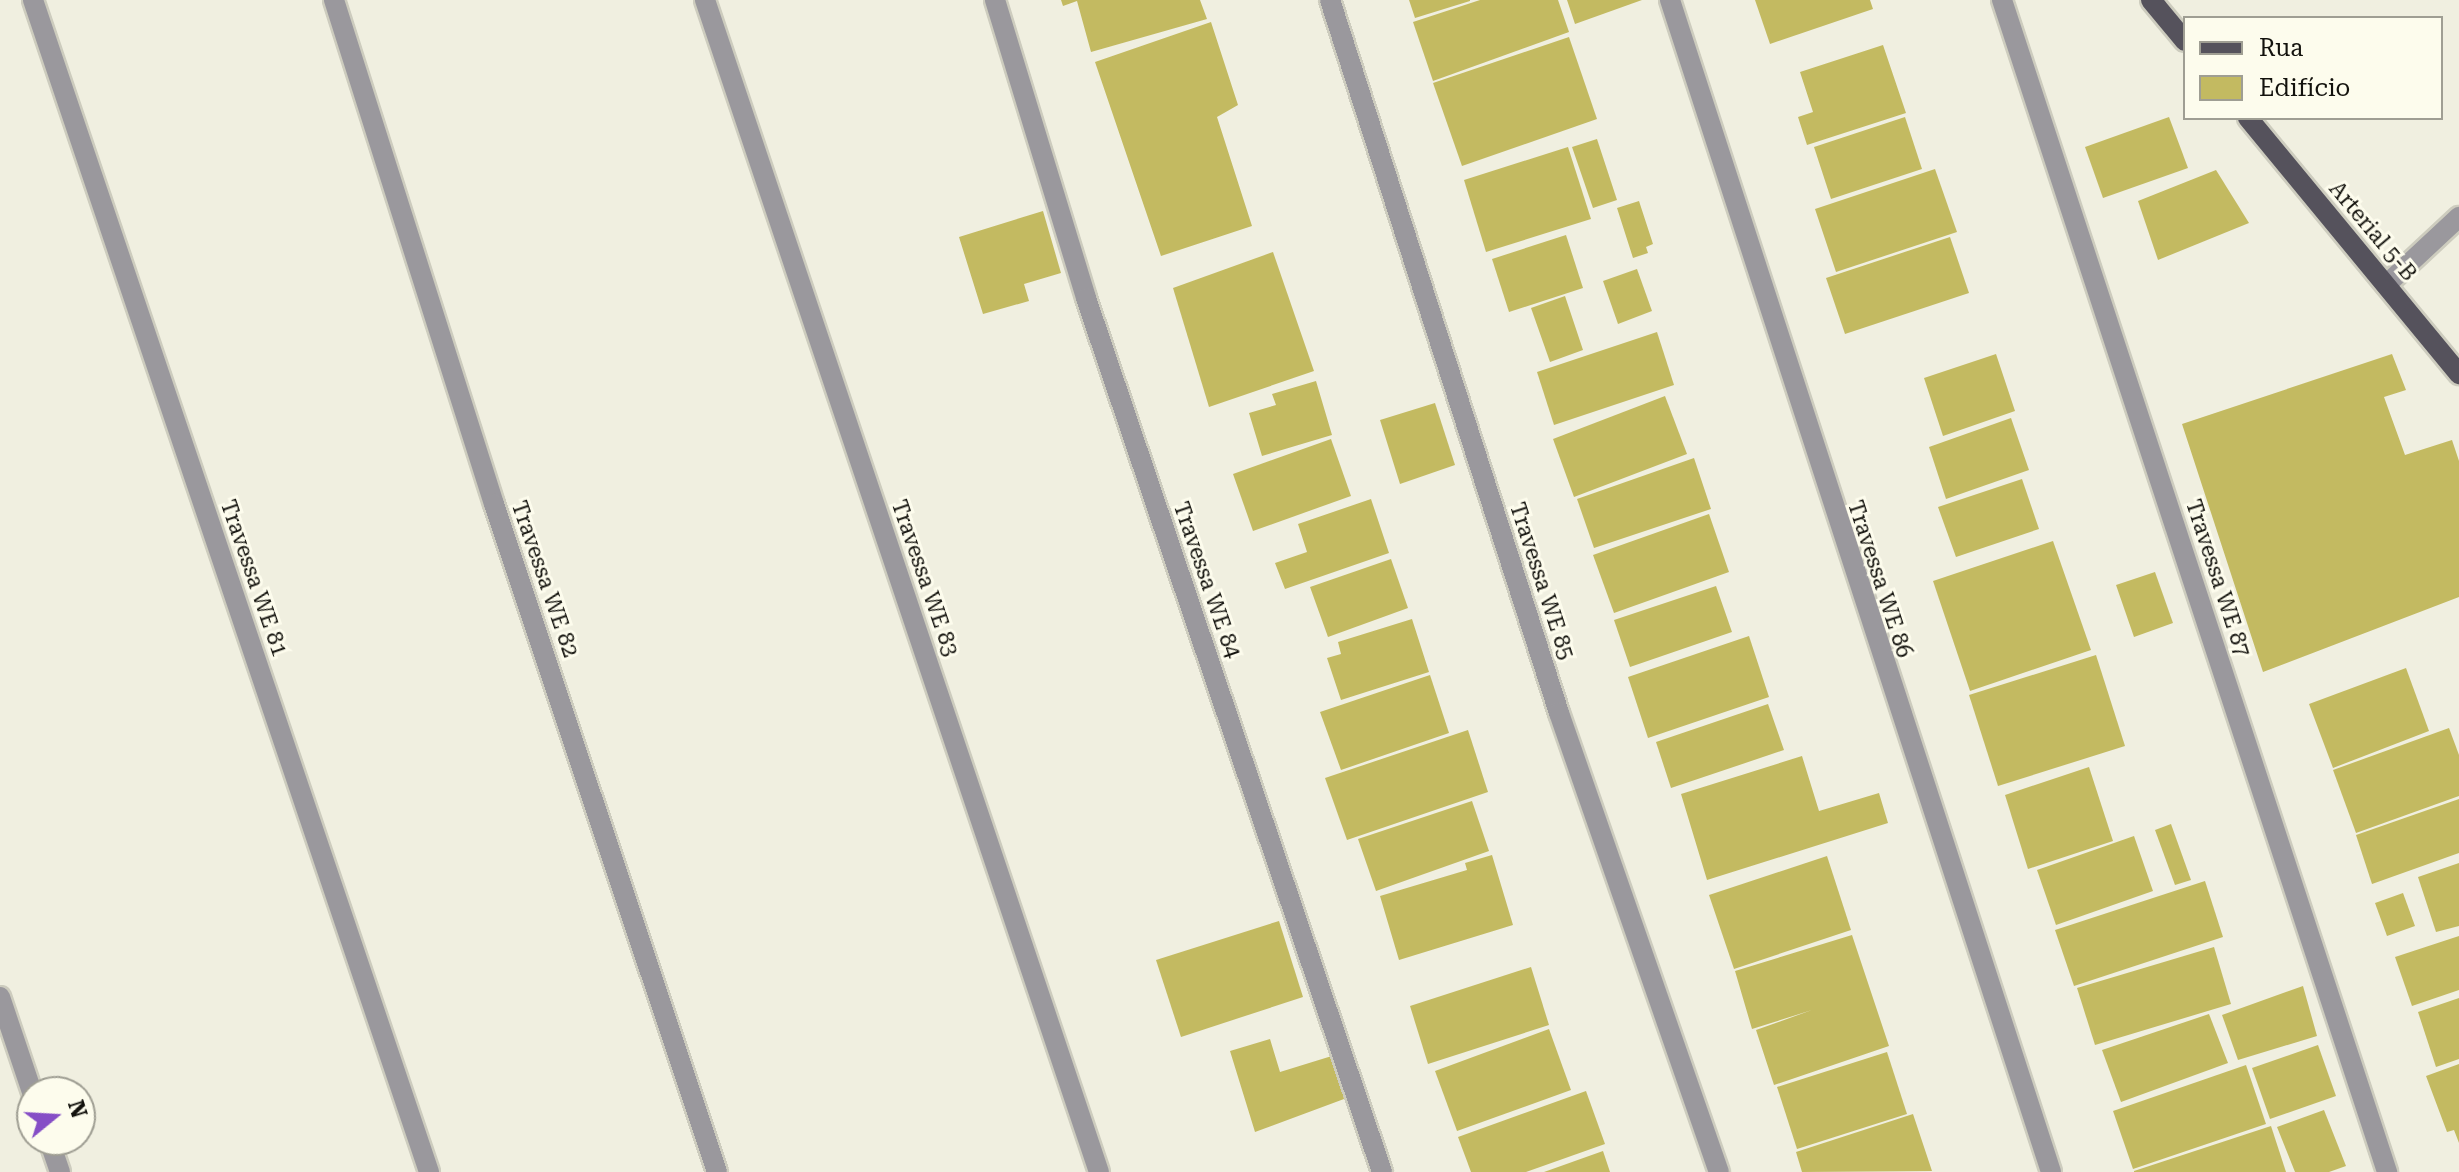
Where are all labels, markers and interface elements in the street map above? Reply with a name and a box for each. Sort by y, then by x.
legend [2183,16,2443,120]
text: Rua [2259,34,2303,62]
text: Edifício [2259,74,2350,102]
street label: Arterial 5-B [2324,176,2422,286]
street label: Travessa WE 81 [215,496,293,660]
street label: Travessa WE 83 [886,496,964,660]
street label: Travessa WE 87 [2180,496,2256,660]
street label: Travessa WE 82 [506,497,584,661]
street label: Travessa WE 86 [1842,497,1918,661]
street label: Travessa WE 84 [1168,498,1246,662]
street label: Travessa WE 85 [1504,499,1580,663]
north arrow [16,1076,96,1156]
text: N [63,1097,92,1121]

